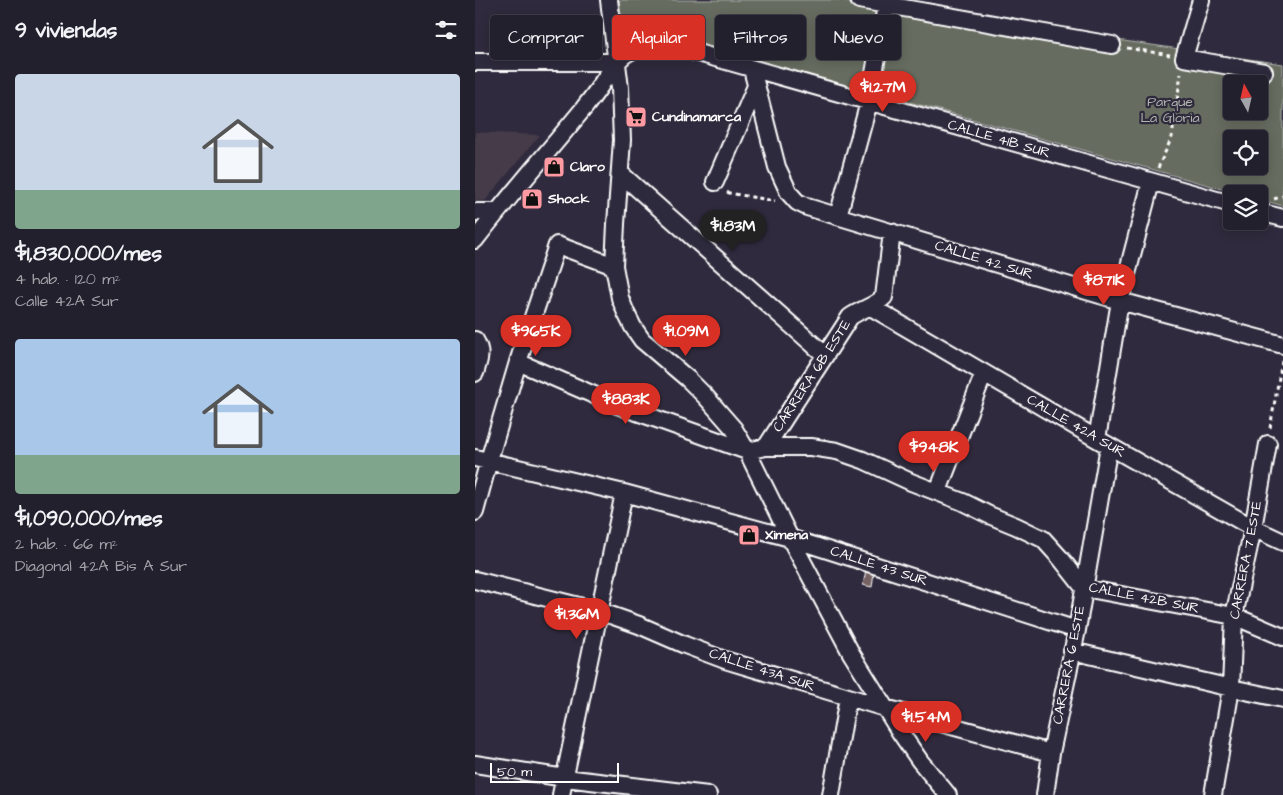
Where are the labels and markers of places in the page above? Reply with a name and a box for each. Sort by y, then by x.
pin: $1.27M [842,70,924,113]
supermarket icon: Cundinamarca [624,105,648,129]
place label: Cundinamarca [652,107,742,127]
shop icon: Claro [542,155,566,179]
place label: Claro [570,157,605,177]
shop icon: Shock [520,187,544,211]
place label: Shock [547,189,590,209]
pin: $1.83M [692,210,774,252]
pin: $871K [1069,264,1139,306]
pin: $965K [501,314,571,357]
pin: $1.09M [645,314,727,357]
pin: $883K [591,382,661,425]
pin: $948K [899,430,969,473]
shop icon: Ximena [737,523,761,547]
place label: Ximena [765,525,809,545]
pin: $1.36M [536,598,618,640]
pin: $1.54M [885,700,967,743]

